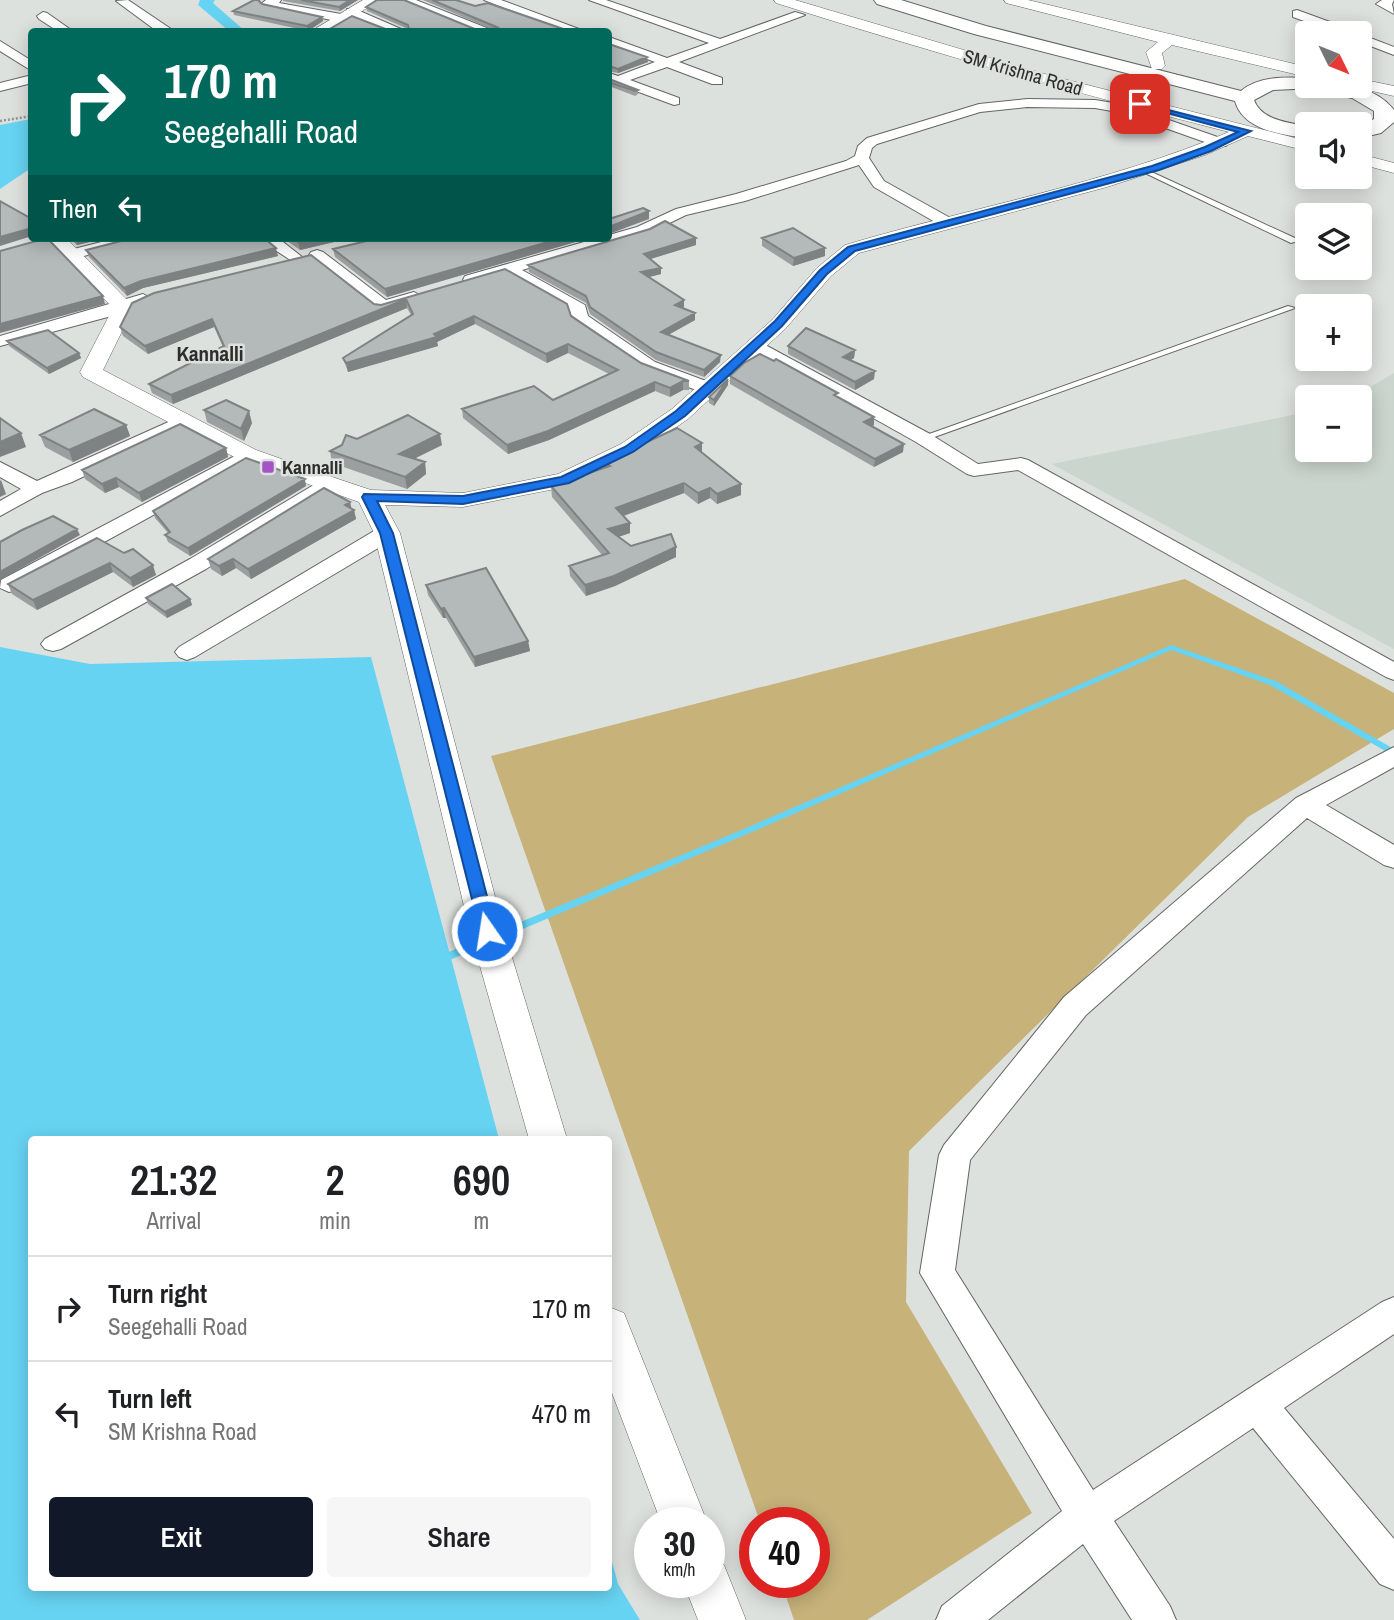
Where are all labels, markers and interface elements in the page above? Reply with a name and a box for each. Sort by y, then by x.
north arrow [1295,21,1372,98]
map controls [1295,21,1372,462]
street label: SM Krishna Road [960,43,1086,101]
text: 170 m [164,47,278,113]
icon: right [49,56,140,147]
pin [1110,74,1170,134]
icon: arrive [1121,85,1159,123]
text: Seegehalli Road [164,110,358,153]
button: sound [1295,112,1372,189]
icon: left [112,189,150,227]
text: Then [49,191,98,226]
button: layers [1295,203,1372,280]
button: + [1295,294,1372,371]
district label: Kannalli [177,339,244,368]
button: − [1295,385,1372,462]
place label: Kannalli [282,454,343,480]
marker: Kannalli [260,459,276,475]
position arrow [450,894,524,968]
text: 21:32 [130,1152,217,1208]
text: 2 [325,1152,345,1208]
text: 690 [453,1152,510,1208]
text: Arrival [146,1205,201,1236]
text: min [319,1205,351,1236]
text: m [474,1205,489,1236]
text: Turn right [108,1276,207,1311]
icon: right [49,1290,87,1328]
text: 170 m [532,1291,591,1326]
text: Seegehalli Road [108,1311,247,1342]
text: Turn left [108,1381,192,1416]
icon: left [49,1395,87,1433]
text: 470 m [532,1396,591,1431]
text: SM Krishna Road [108,1416,257,1447]
button: Exit [49,1497,313,1577]
button: Share [327,1497,591,1577]
speed limit sign: 40 [739,1507,830,1598]
text: 30 [664,1520,695,1567]
text: km/h [664,1557,696,1582]

